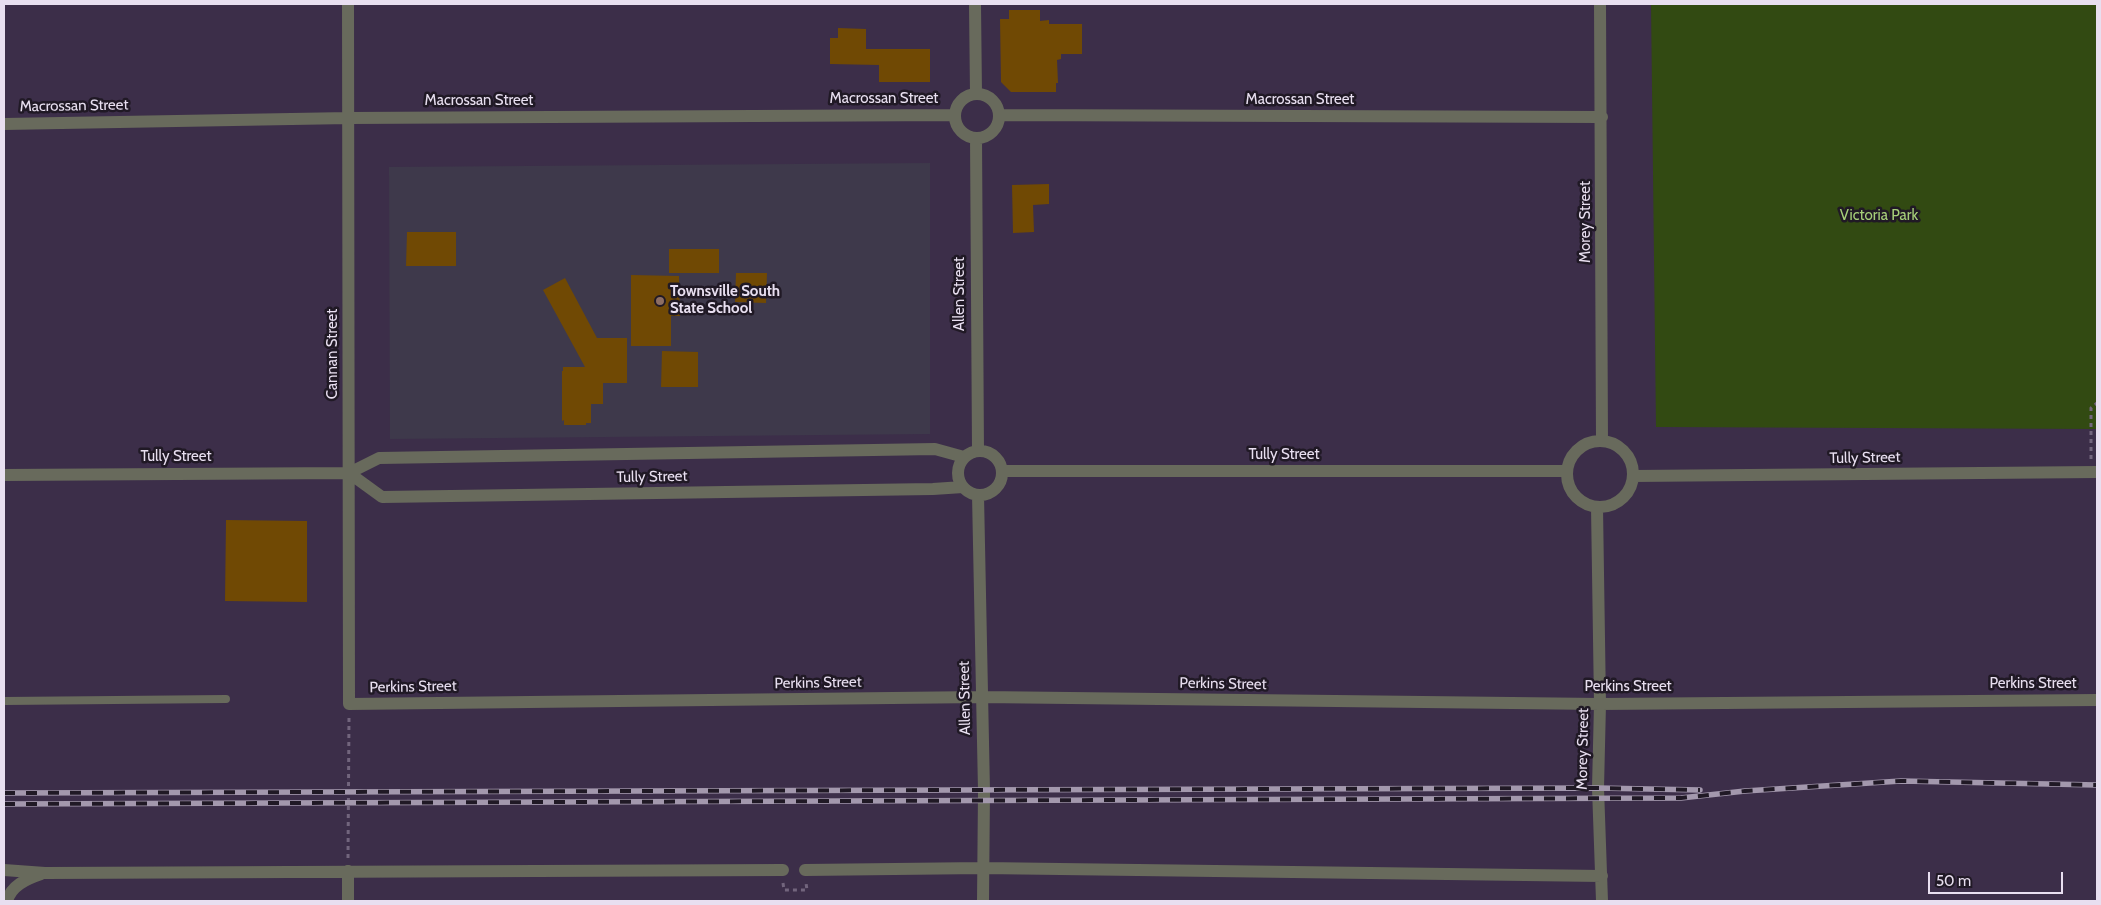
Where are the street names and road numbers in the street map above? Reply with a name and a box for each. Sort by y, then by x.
street label: Macrossan Street [830,90,938,108]
street label: Macrossan Street [1246,91,1354,109]
street label: Macrossan Street [425,92,533,110]
street label: Macrossan Street [19,96,129,116]
street label: Morey Street [1577,181,1595,263]
street label: Allen Street [951,257,969,331]
street label: Cannan Street [324,309,342,399]
street label: Tully Street [1248,446,1320,464]
street label: Tully Street [140,448,212,466]
street label: Tully Street [1829,448,1901,468]
street label: Tully Street [616,467,688,487]
street label: Allen Street [955,661,975,735]
street label: Perkins Street [774,673,862,693]
street label: Perkins Street [1179,674,1267,694]
street label: Perkins Street [1989,675,2077,693]
street label: Perkins Street [369,677,457,697]
street label: Perkins Street [1584,678,1672,696]
street label: Morey Street [1573,708,1593,790]

